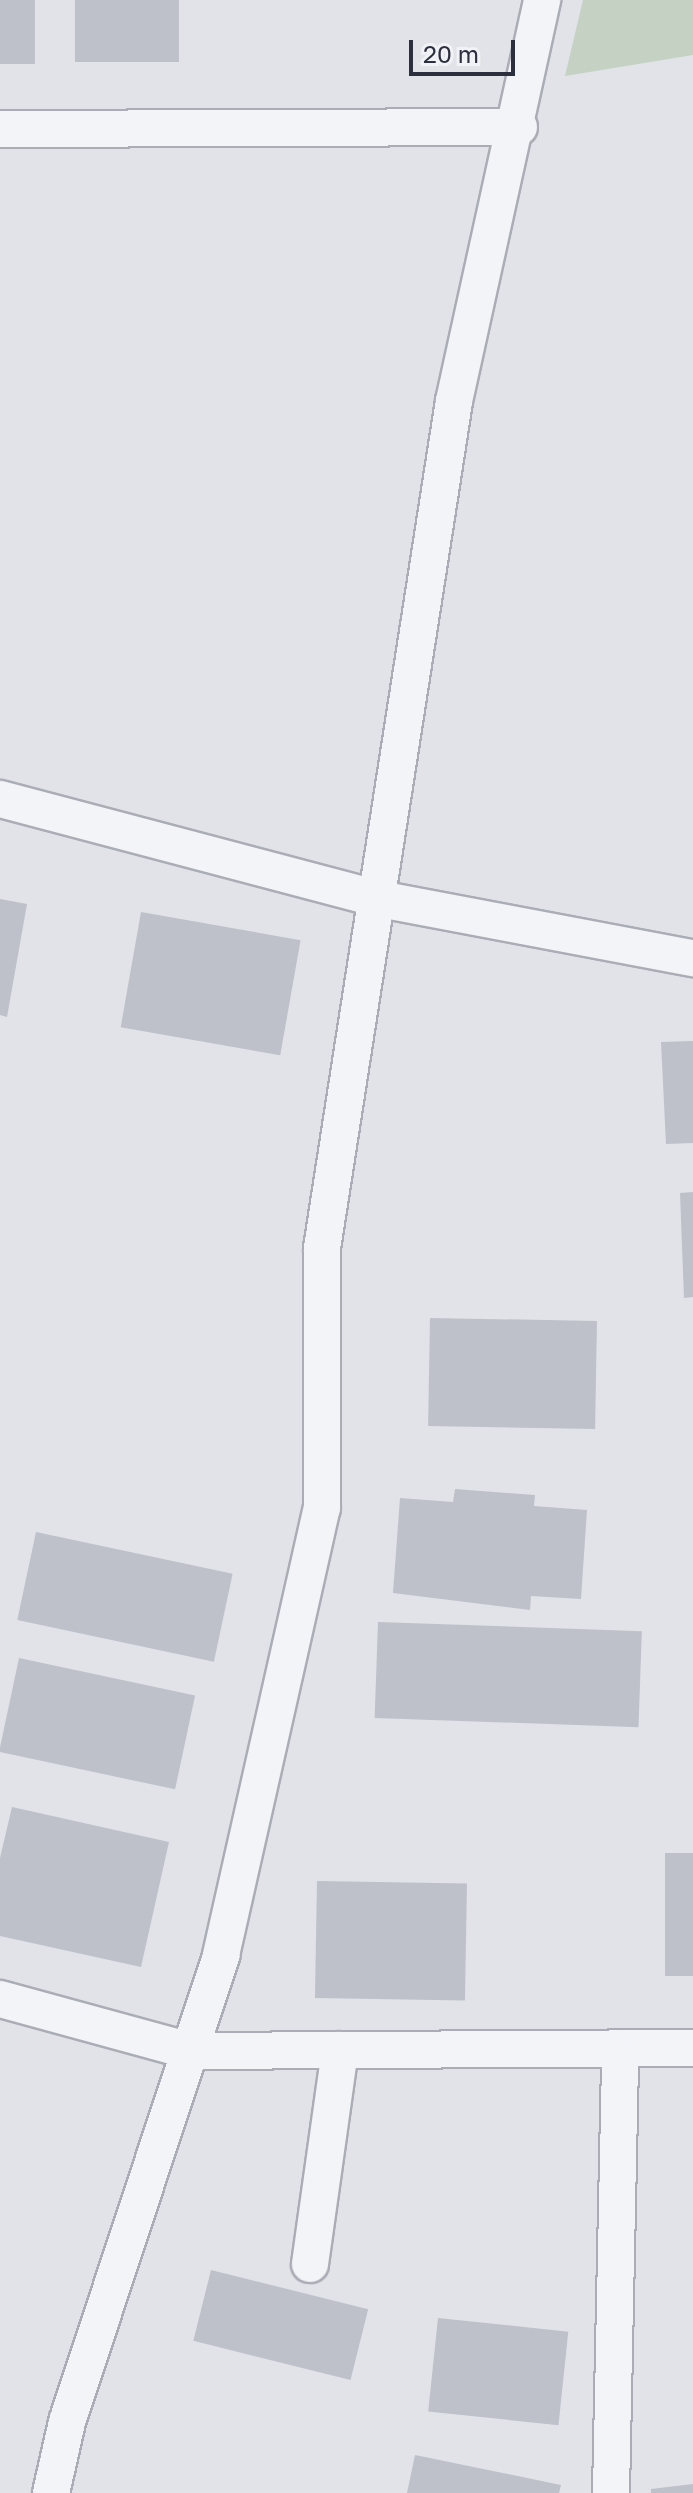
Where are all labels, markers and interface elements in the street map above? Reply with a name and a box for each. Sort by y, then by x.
scale bar [413,24,519,74]
text: 20 m [423,39,479,68]

